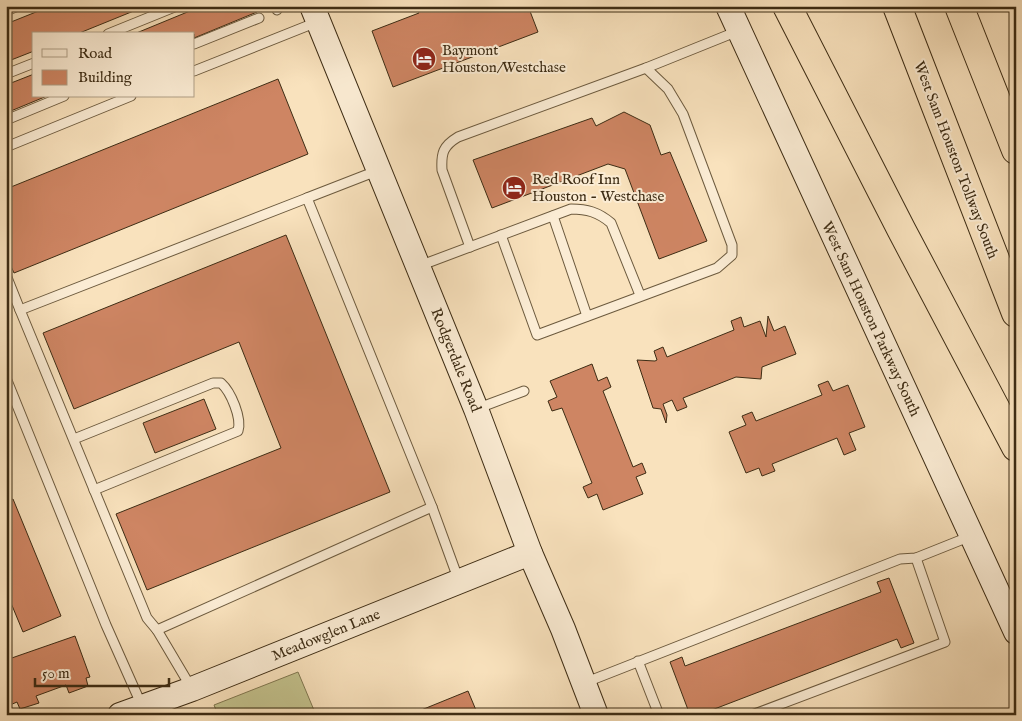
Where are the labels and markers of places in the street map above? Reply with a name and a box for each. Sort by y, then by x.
place label: Baymont Houston/Westchase [442,41,566,77]
hotel icon: Baymont Houston/Westchase [411,46,437,72]
place label: Red Roof Inn Houston - Westchase [532,170,664,206]
hotel icon: Red Roof Inn Houston - Westchase [501,175,527,201]

